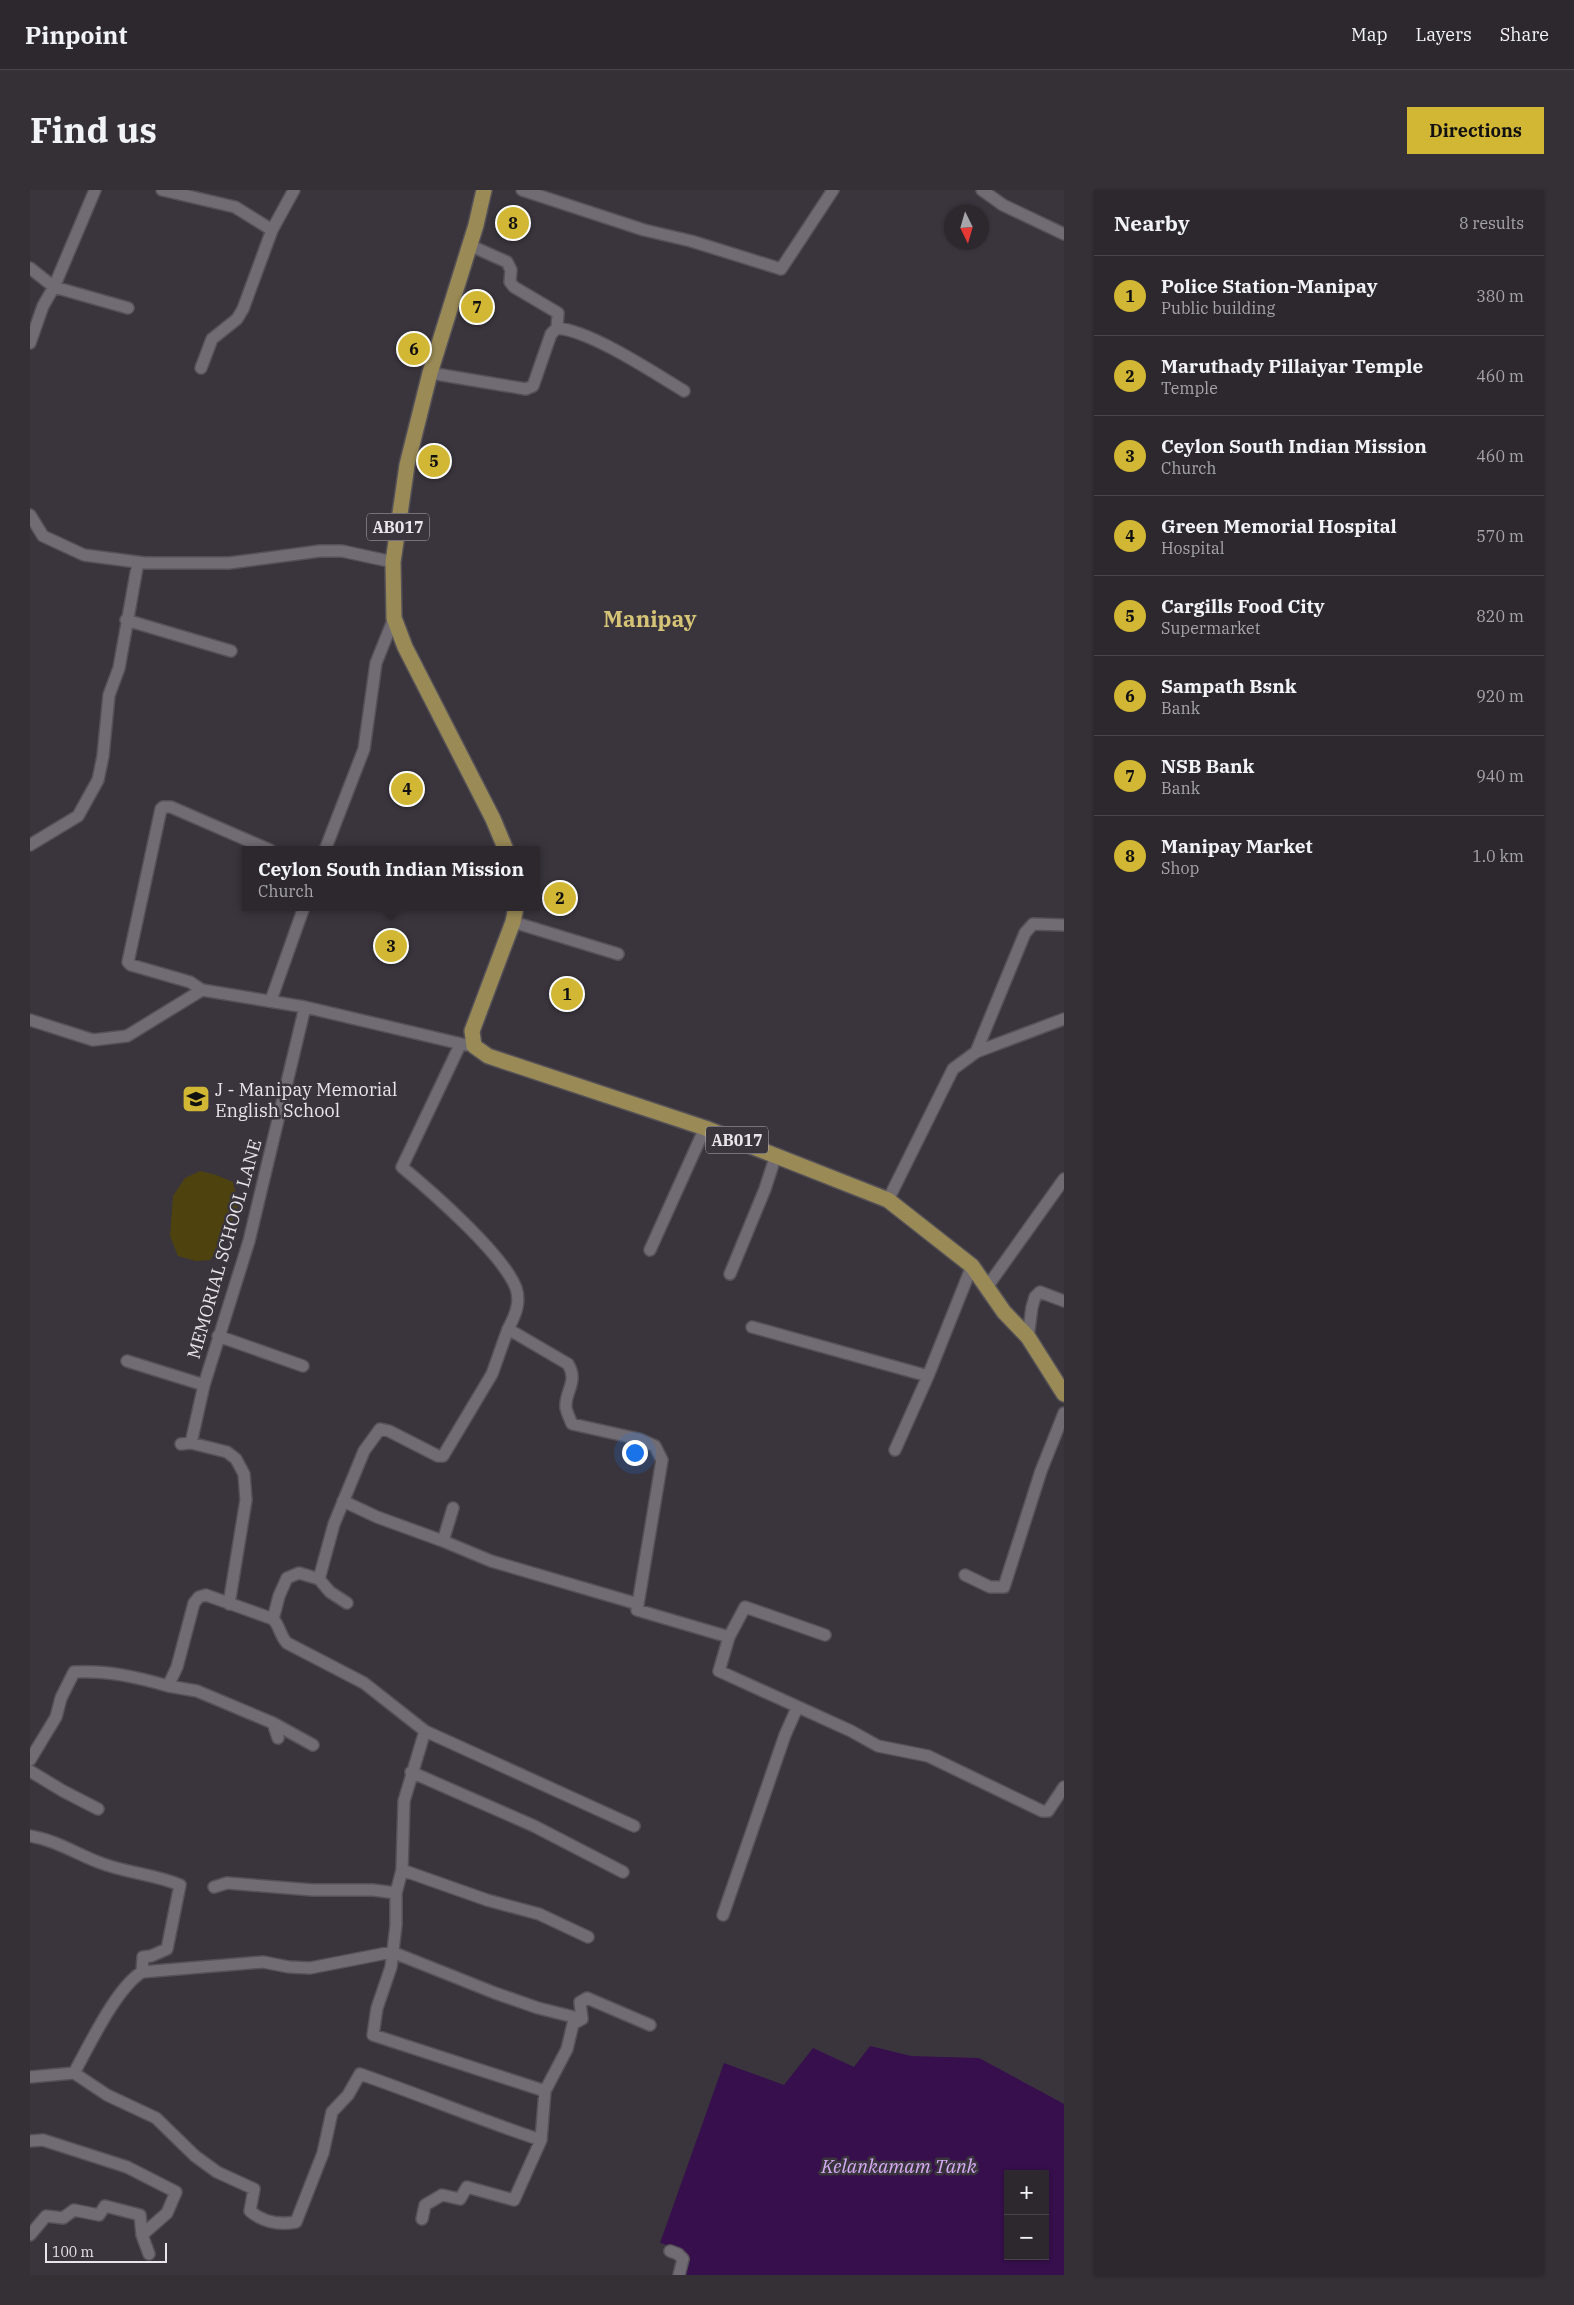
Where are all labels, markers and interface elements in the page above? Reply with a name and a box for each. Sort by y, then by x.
text: Pinpoint [25,19,127,51]
text: Map [1351,23,1388,46]
text: Layers [1416,23,1472,46]
text: Share [1500,23,1549,46]
text: Find us [30,107,157,153]
button: Directions [1407,107,1544,154]
pin: 8 [497,204,529,242]
north arrow [944,205,989,250]
text: Nearby [1114,209,1190,237]
text: 8 results [1459,213,1524,233]
text: Police Station-Manipay [1161,274,1378,298]
text: 1 [1125,286,1135,306]
text: 380 m [1476,286,1524,306]
pin: 7 [461,288,493,326]
text: Public building [1161,298,1275,318]
pin: 6 [398,330,430,368]
text: Maruthady Pillaiyar Temple [1161,354,1423,378]
text: 2 [1125,366,1135,386]
text: 460 m [1476,366,1524,386]
text: Temple [1161,378,1218,398]
text: Ceylon South Indian Mission [1161,434,1427,458]
pin: 5 [418,442,450,480]
text: 3 [1125,446,1135,466]
text: 460 m [1476,446,1524,466]
text: Church [1161,458,1217,478]
road number: AB017 [367,514,429,541]
text: Green Memorial Hospital [1161,514,1397,538]
text: 4 [1125,526,1135,546]
text: 570 m [1476,526,1524,546]
text: Hospital [1161,538,1224,558]
text: Cargills Food City [1161,594,1325,618]
district label: Manipay [603,604,697,633]
text: 5 [1125,606,1135,626]
text: 820 m [1476,606,1524,626]
text: Supermarket [1161,618,1260,638]
text: Sampath Bsnk [1161,674,1297,698]
text: 6 [1125,686,1135,706]
text: 920 m [1476,686,1524,706]
text: Bank [1161,698,1200,718]
text: NSB Bank [1161,754,1254,778]
text: 7 [1125,766,1135,786]
text: 940 m [1476,766,1524,786]
pin: 4 [391,770,423,808]
text: Bank [1161,778,1200,798]
text: Manipay Market [1161,834,1313,858]
popup [242,846,540,911]
text: 8 [1125,846,1135,866]
text: 1.0 km [1472,846,1524,866]
text: Ceylon South Indian Mission [258,857,524,881]
text: Shop [1161,858,1199,878]
pin: 2 [544,879,576,917]
text: Church [258,881,314,901]
pin: 3 [375,927,407,965]
pin: 1 [551,975,583,1013]
place label: J - Manipay Memorial English School [215,1078,398,1122]
school or university icon: J - Manipay Memorial English School [181,1084,211,1114]
road number: AB017 [706,1126,768,1154]
street label: MEMORIAL SCHOOL LANE [182,1137,266,1361]
your location [622,1440,648,1466]
water label: Kelankamam Tank [820,2154,978,2178]
map controls [1004,2170,1049,2260]
button: + [1004,2170,1049,2215]
button: − [1004,2215,1049,2260]
scale bar [45,2240,168,2263]
text: 100 m [52,2243,94,2261]

